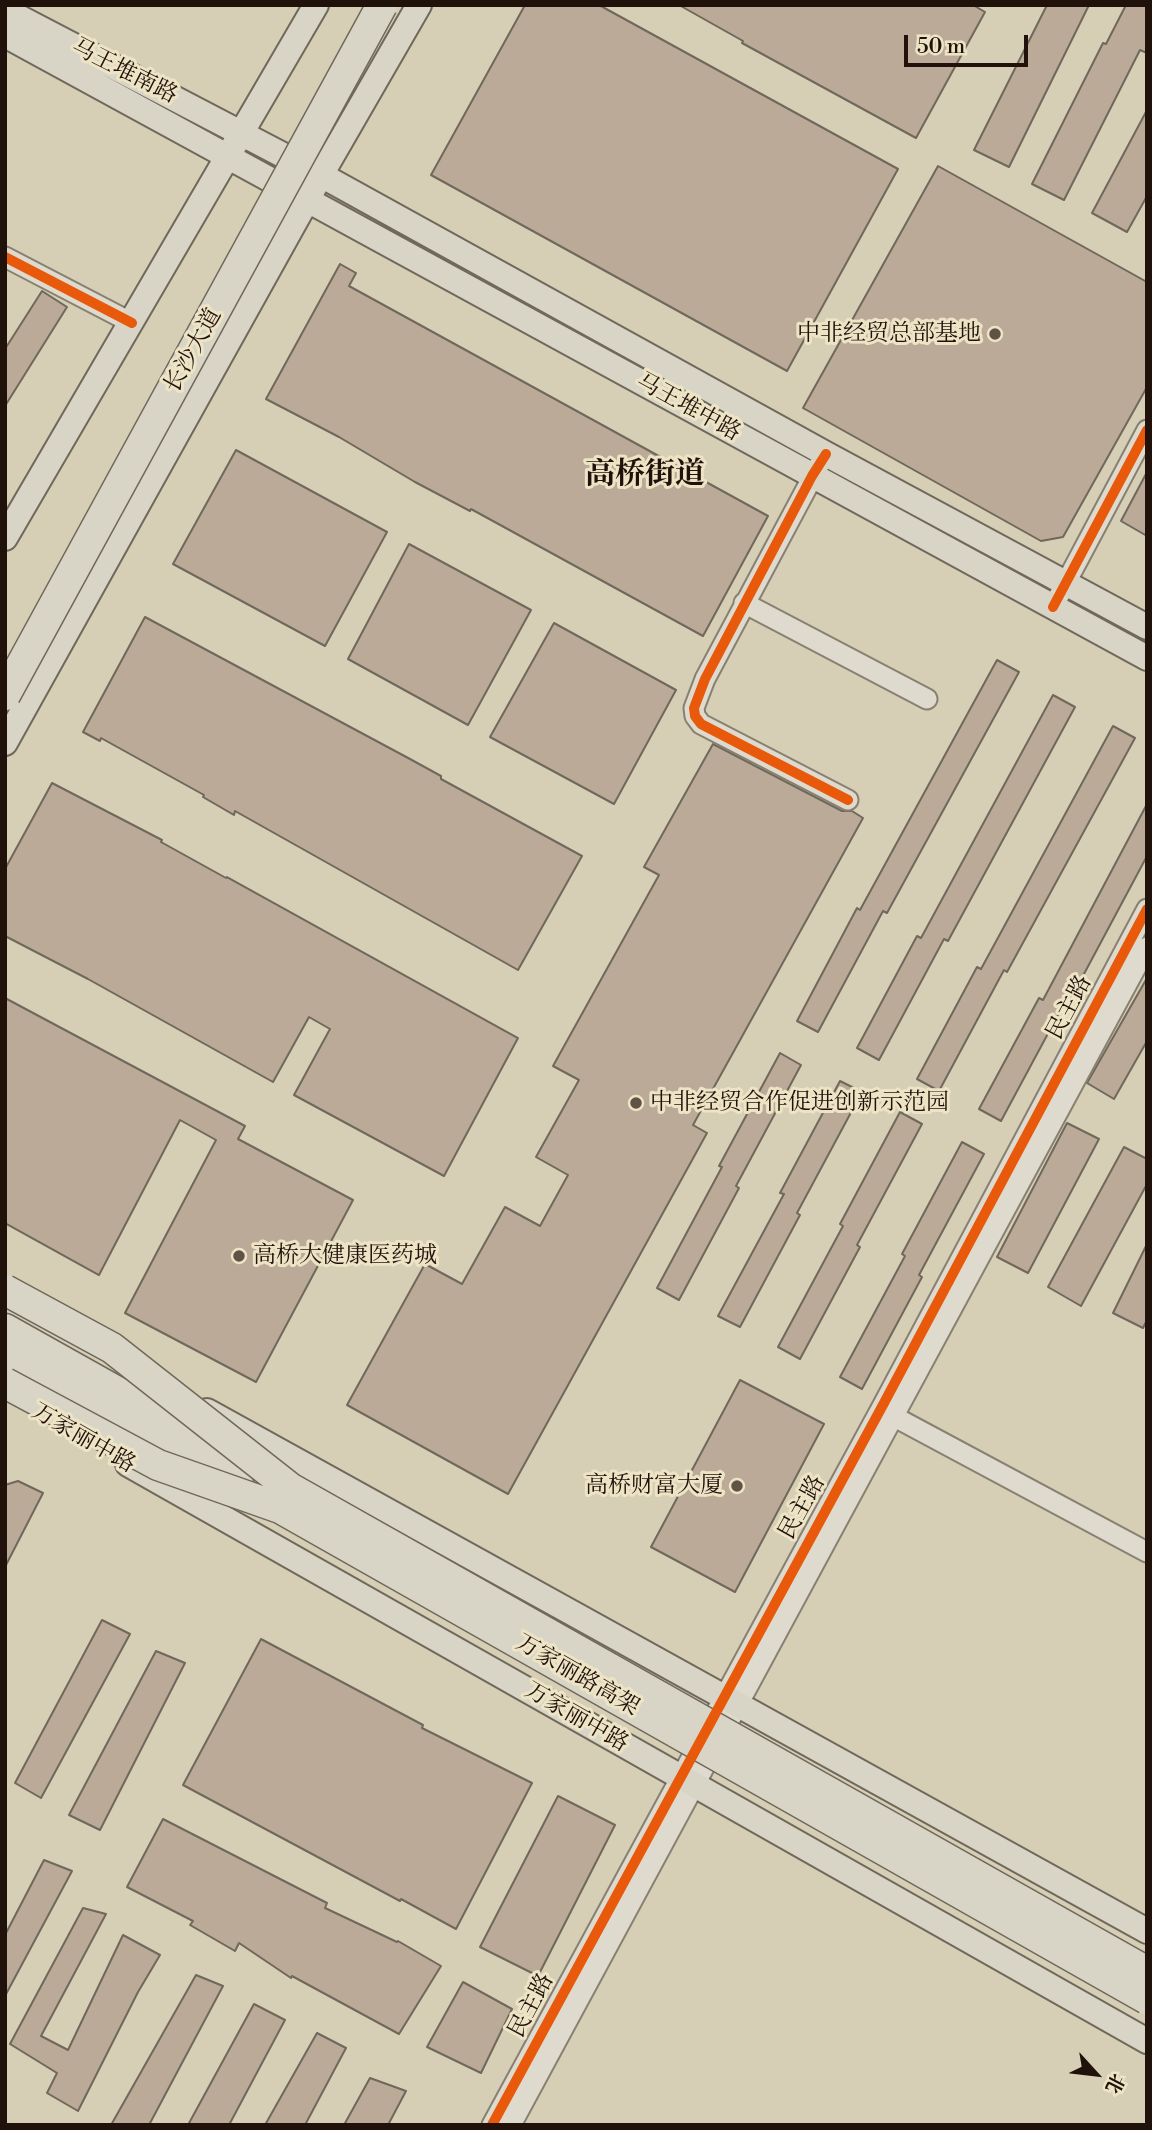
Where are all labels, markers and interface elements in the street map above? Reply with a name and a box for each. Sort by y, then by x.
scale bar [907,21,1031,65]
street label: 马王堆南路 [67,34,181,110]
text: 50 m [917,34,965,60]
street label: 长沙大道 [160,304,228,398]
place label: 中非经贸总部基地 [797,320,981,348]
marker: 中非经贸总部基地 [987,326,1003,342]
street label: 马王堆中路 [631,368,745,448]
district label: 高桥街道 [585,458,705,494]
street label: 民主路 [1042,971,1098,1045]
place label: 中非经贸合作促进创新示范园 [650,1089,949,1117]
marker: 中非经贸合作促进创新示范园 [628,1095,644,1111]
place label: 高桥大健康医药城 [253,1242,437,1270]
marker: 高桥大健康医药城 [231,1248,247,1264]
street label: 万家丽中路 [26,1398,140,1480]
street label: 民主路 [774,1471,832,1545]
place label: 高桥财富大厦 [585,1472,723,1500]
marker: 高桥财富大厦 [729,1478,745,1494]
street label: 万家丽路高架 [510,1630,644,1722]
street label: 万家丽中路 [519,1677,633,1759]
street label: 民主路 [504,1969,560,2043]
north arrow [1061,2039,1131,2109]
text: 北 [1100,2070,1130,2097]

